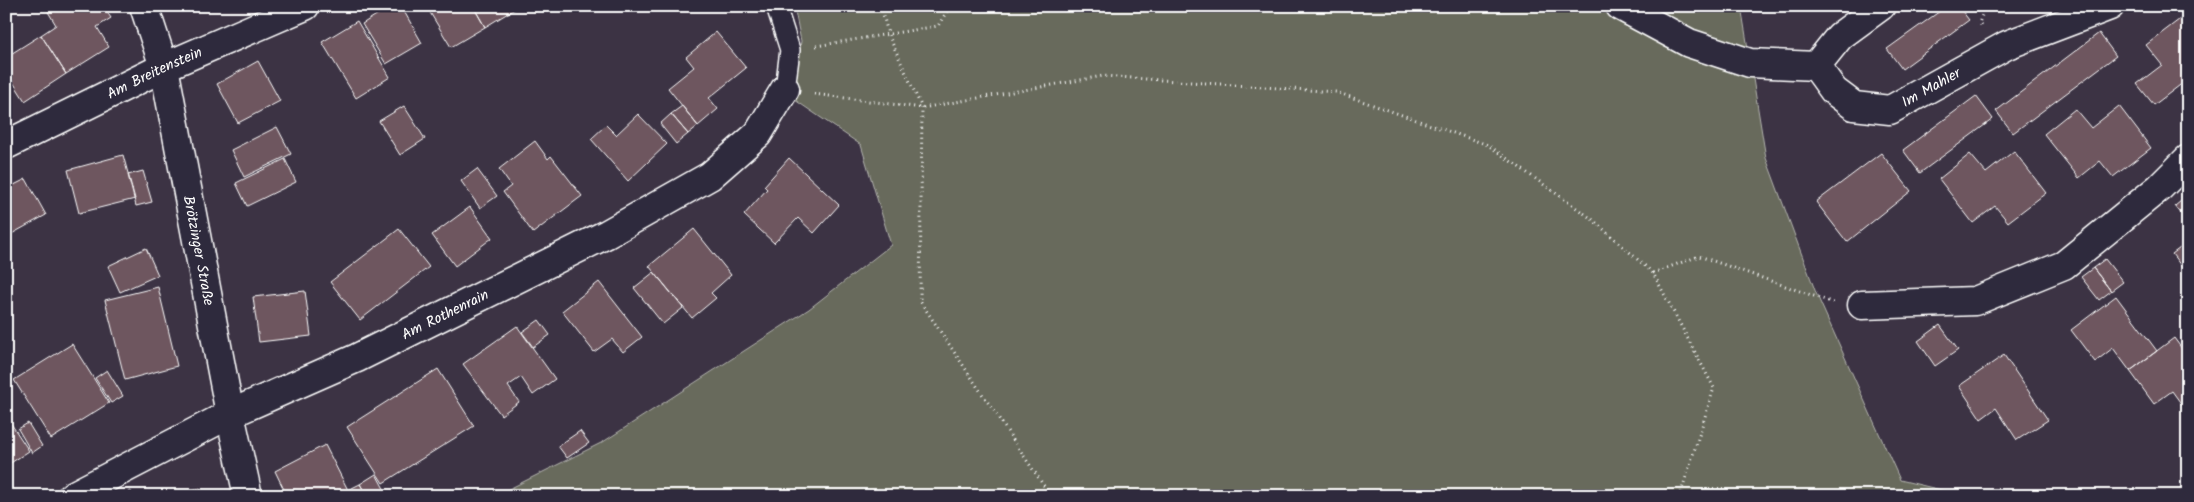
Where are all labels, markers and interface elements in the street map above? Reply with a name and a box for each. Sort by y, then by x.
street label: Am Breitenstein [103,41,206,106]
street label: Im Mahler [1897,61,1966,114]
street label: Brötzinger Straße [176,194,220,308]
street label: Am Rothenrain [398,283,493,347]

